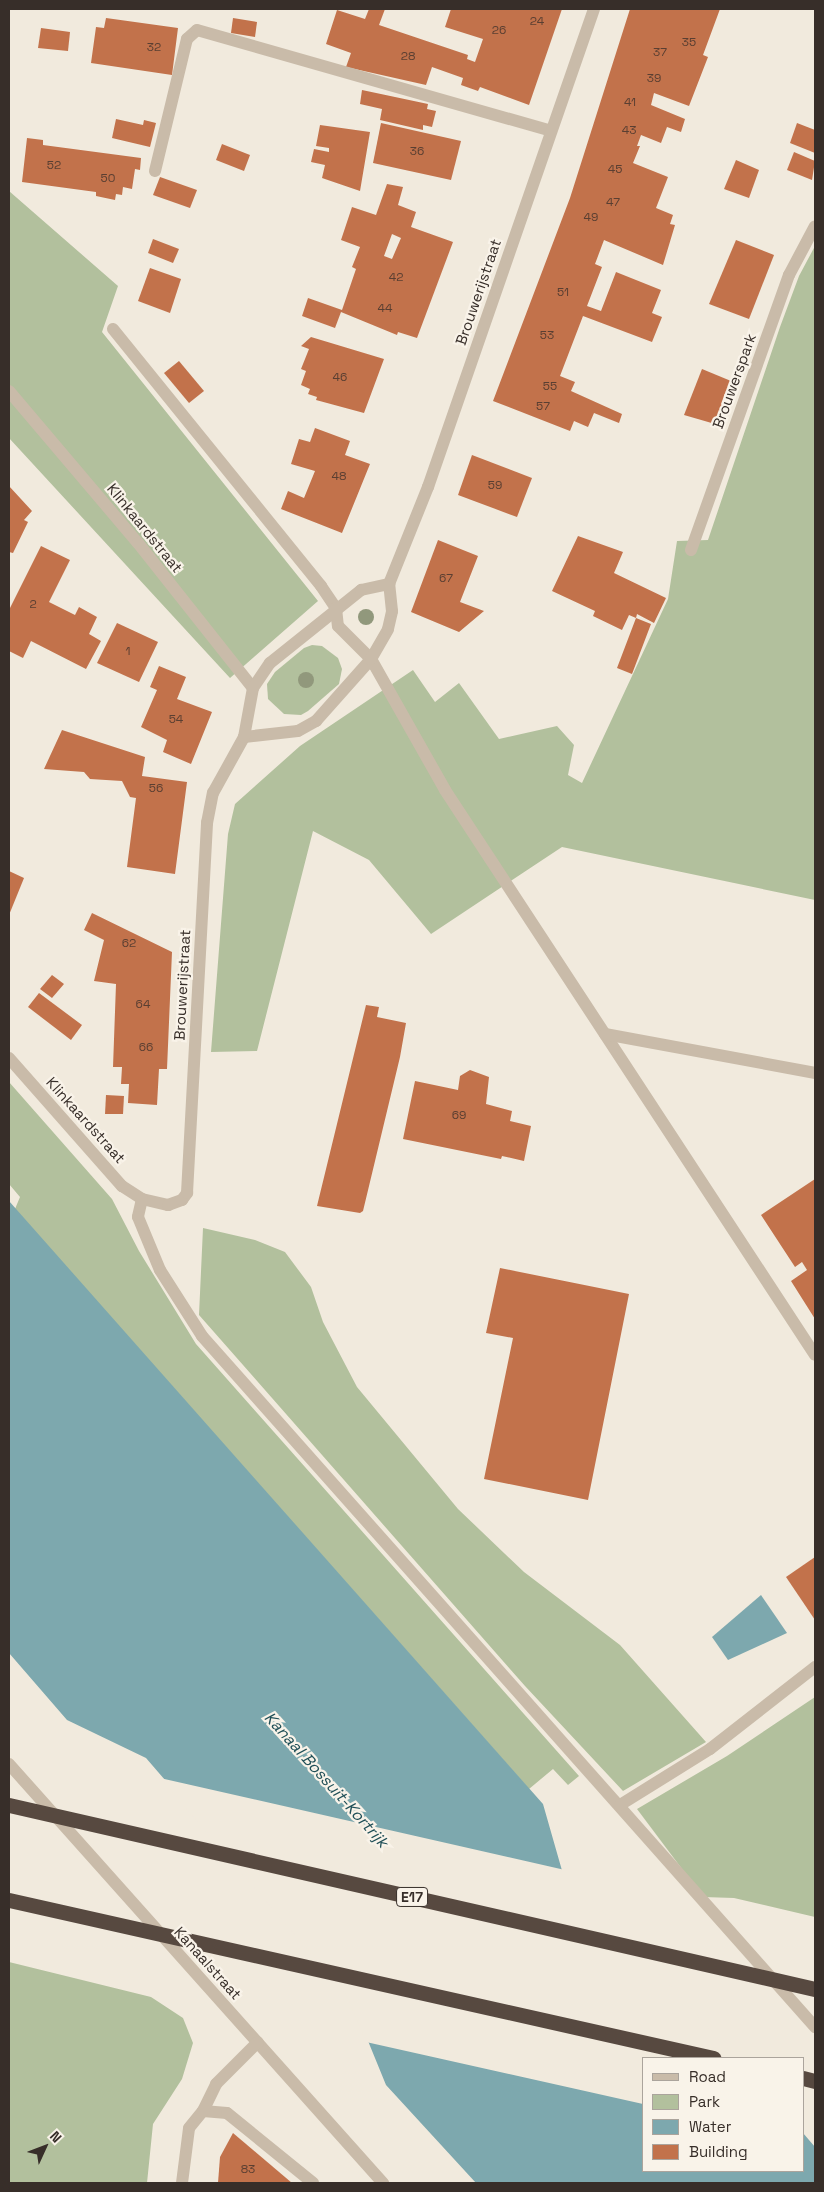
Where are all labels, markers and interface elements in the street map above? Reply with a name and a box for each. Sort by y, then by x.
house number: 24 [530,15,544,29]
house number: 26 [492,24,506,38]
house number: 35 [682,36,696,50]
house number: 32 [147,41,161,55]
house number: 37 [653,46,667,60]
house number: 28 [401,50,415,64]
house number: 39 [647,72,661,86]
house number: 41 [624,96,636,110]
house number: 43 [622,124,636,138]
house number: 36 [410,145,424,159]
house number: 52 [47,159,61,173]
house number: 45 [608,163,622,177]
house number: 50 [101,172,115,186]
house number: 47 [606,196,620,210]
house number: 49 [584,211,598,225]
street label: Brouwerijstraat [451,236,505,348]
house number: 42 [389,271,403,285]
house number: 51 [557,286,569,300]
house number: 44 [378,302,392,316]
house number: 53 [540,329,554,343]
street label: Brouwerspark [708,331,760,431]
house number: 46 [333,371,347,385]
house number: 55 [543,380,557,394]
house number: 57 [536,400,550,414]
house number: 48 [332,470,346,484]
house number: 59 [488,479,502,493]
street label: Klinkaardstraat [104,480,186,576]
house number: 67 [439,572,453,586]
house number: 2 [29,598,37,612]
house number: 1 [125,645,131,659]
house number: 54 [169,713,183,727]
house number: 56 [149,782,163,796]
street label: Brouwerijstraat [170,929,194,1041]
house number: 62 [122,937,136,951]
house number: 64 [136,998,150,1012]
house number: 66 [139,1041,153,1055]
street label: Klinkaardstraat [43,1073,129,1167]
house number: 69 [452,1109,466,1123]
water label: Kanaal Bossuit-Kortrijk [260,1708,392,1852]
road number: E17 [396,1885,428,1908]
street label: Kanaalstraat [171,1923,245,2003]
legend [642,2057,804,2172]
text: Road [689,2067,726,2086]
text: Park [689,2092,720,2111]
text: Water [689,2117,731,2136]
north arrow [20,2122,70,2172]
text: N [46,2127,66,2146]
text: Building [689,2142,748,2161]
house number: 83 [241,2163,255,2177]

